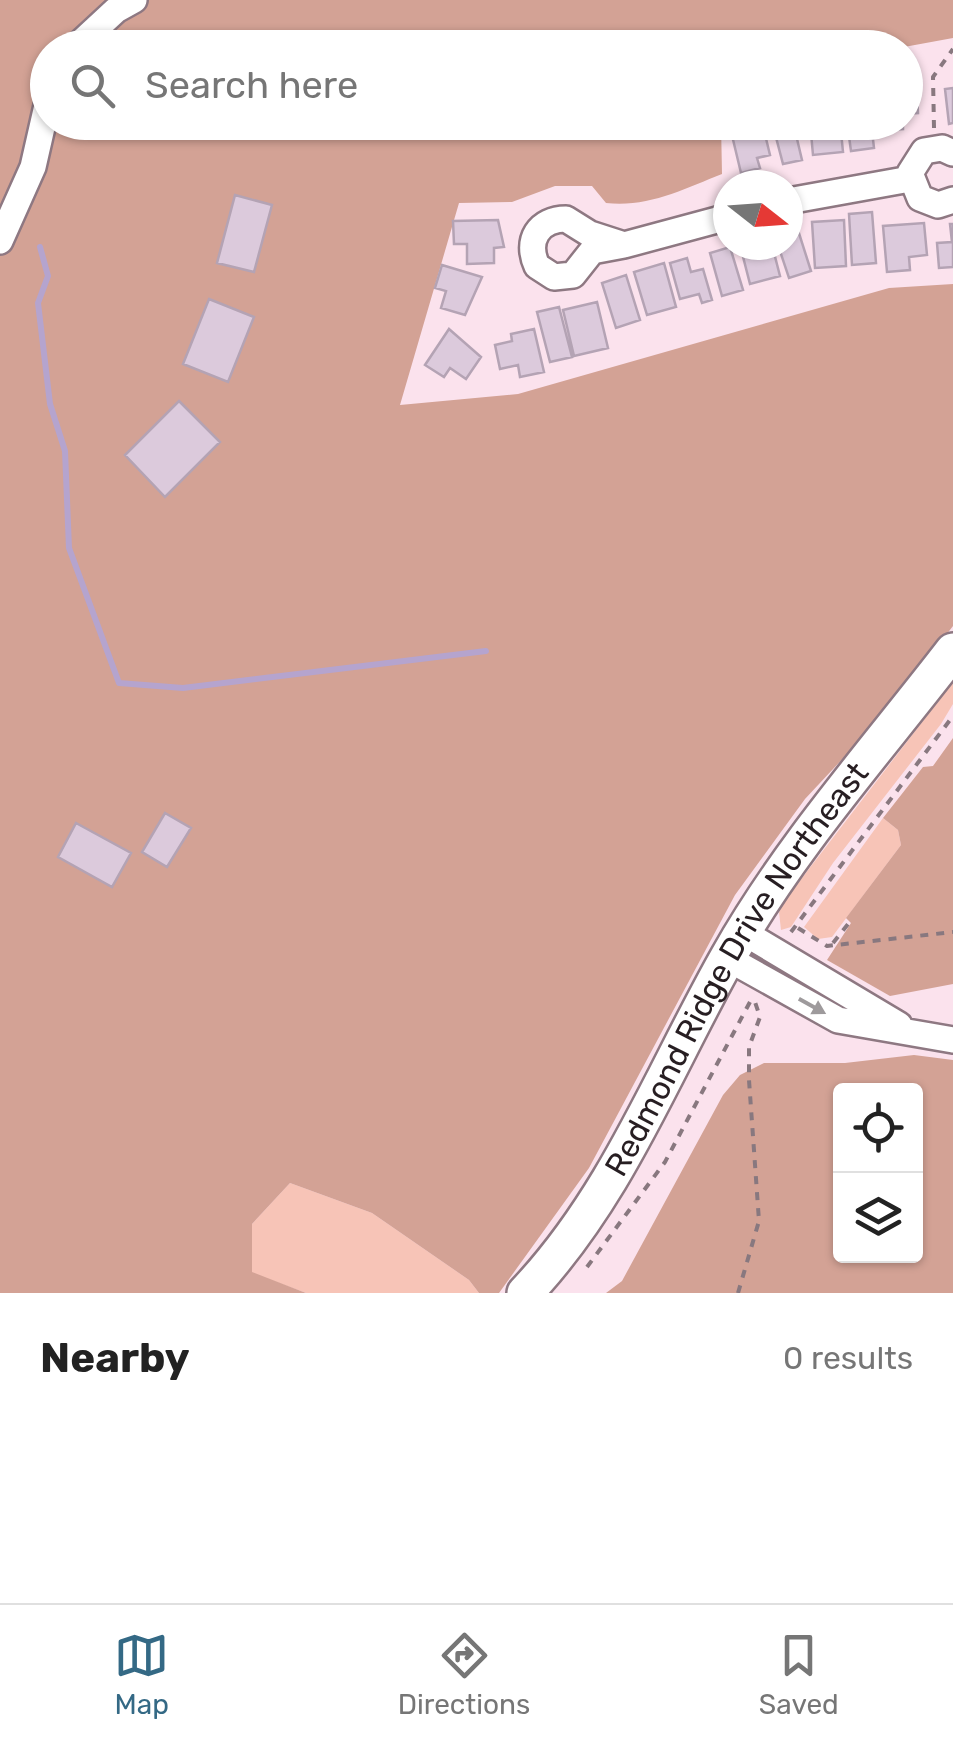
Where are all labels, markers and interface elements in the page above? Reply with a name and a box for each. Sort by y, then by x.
search box [30,30,923,140]
icon: search [65,58,120,113]
text: Search here [145,62,358,108]
north arrow [713,170,803,260]
street label: Redmond Ridge Drive Northeast [597,755,876,1183]
one-way arrow [798,997,827,1014]
map controls [833,1083,923,1263]
button: locate [833,1083,923,1173]
button: layers [833,1173,923,1263]
text: Nearby [40,1333,190,1383]
text: 0 results [783,1339,913,1377]
tab: Map [114,1628,169,1721]
tab: Directions [398,1628,530,1721]
tab: Saved [759,1628,839,1721]

